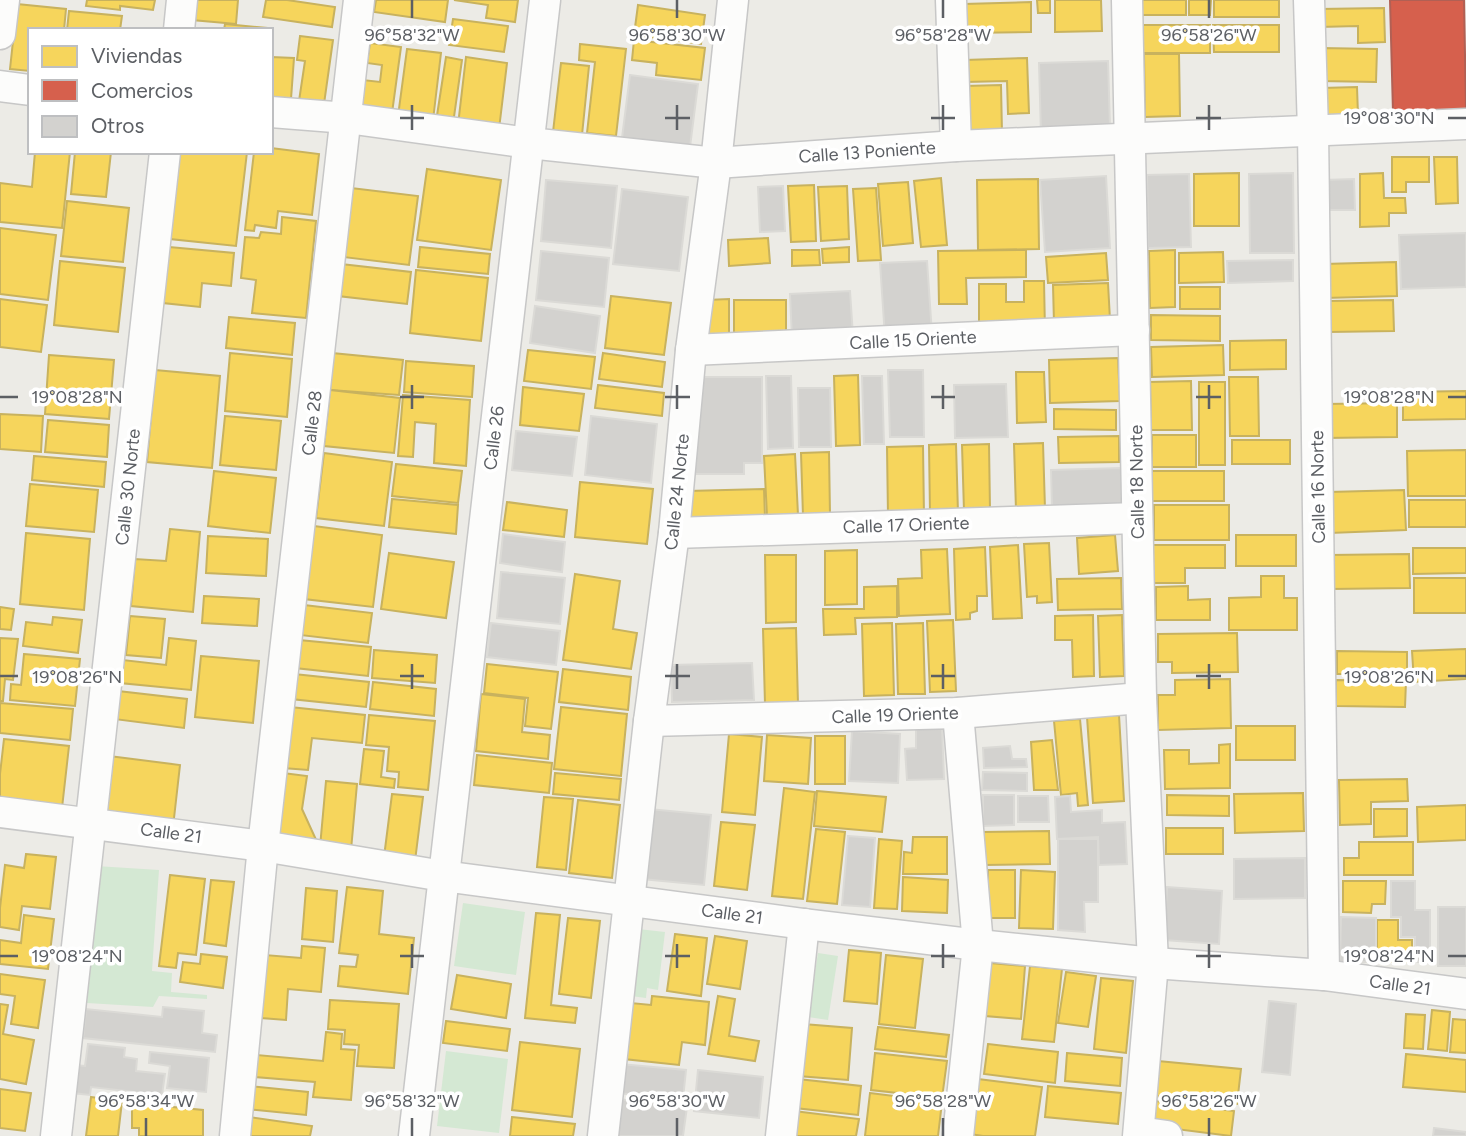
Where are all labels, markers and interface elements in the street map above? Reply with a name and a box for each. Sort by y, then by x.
text: 96°58'32"W [365,24,460,46]
text: 96°58'30"W [629,24,726,46]
text: 96°58'28"W [895,24,992,46]
text: 96°58'26"W [1161,24,1257,46]
legend [28,28,273,154]
text: Viviendas [91,43,182,68]
text: Comercios [91,78,193,103]
text: 19°08'30"N [1343,107,1435,129]
text: Otros [91,113,144,138]
street label: Calle 13 Poniente [798,136,936,168]
street label: Calle 15 Oriente [849,326,977,354]
text: 19°08'28"N [31,386,123,408]
text: 19°08'28"N [1343,386,1435,408]
street label: Calle 28 [297,389,327,457]
street label: Calle 26 [479,405,509,471]
street label: Calle 18 Norte [1125,424,1149,539]
street label: Calle 30 Norte [111,427,145,546]
street label: Calle 16 Norte [1306,430,1330,544]
street label: Calle 24 Norte [660,432,694,551]
street label: Calle 17 Oriente [842,512,970,538]
text: 19°08'26"N [32,666,122,688]
text: 19°08'26"N [1344,666,1434,688]
street label: Calle 19 Oriente [831,702,959,728]
street label: Calle 21 [139,818,203,848]
street label: Calle 21 [700,899,764,929]
text: 19°08'24"N [31,945,123,967]
text: 19°08'24"N [1343,945,1435,967]
street label: Calle 21 [1368,970,1432,1000]
text: 96°58'34"W [98,1090,195,1112]
text: 96°58'32"W [365,1090,460,1112]
text: 96°58'30"W [629,1090,726,1112]
text: 96°58'28"W [895,1090,992,1112]
text: 96°58'26"W [1161,1090,1257,1112]

